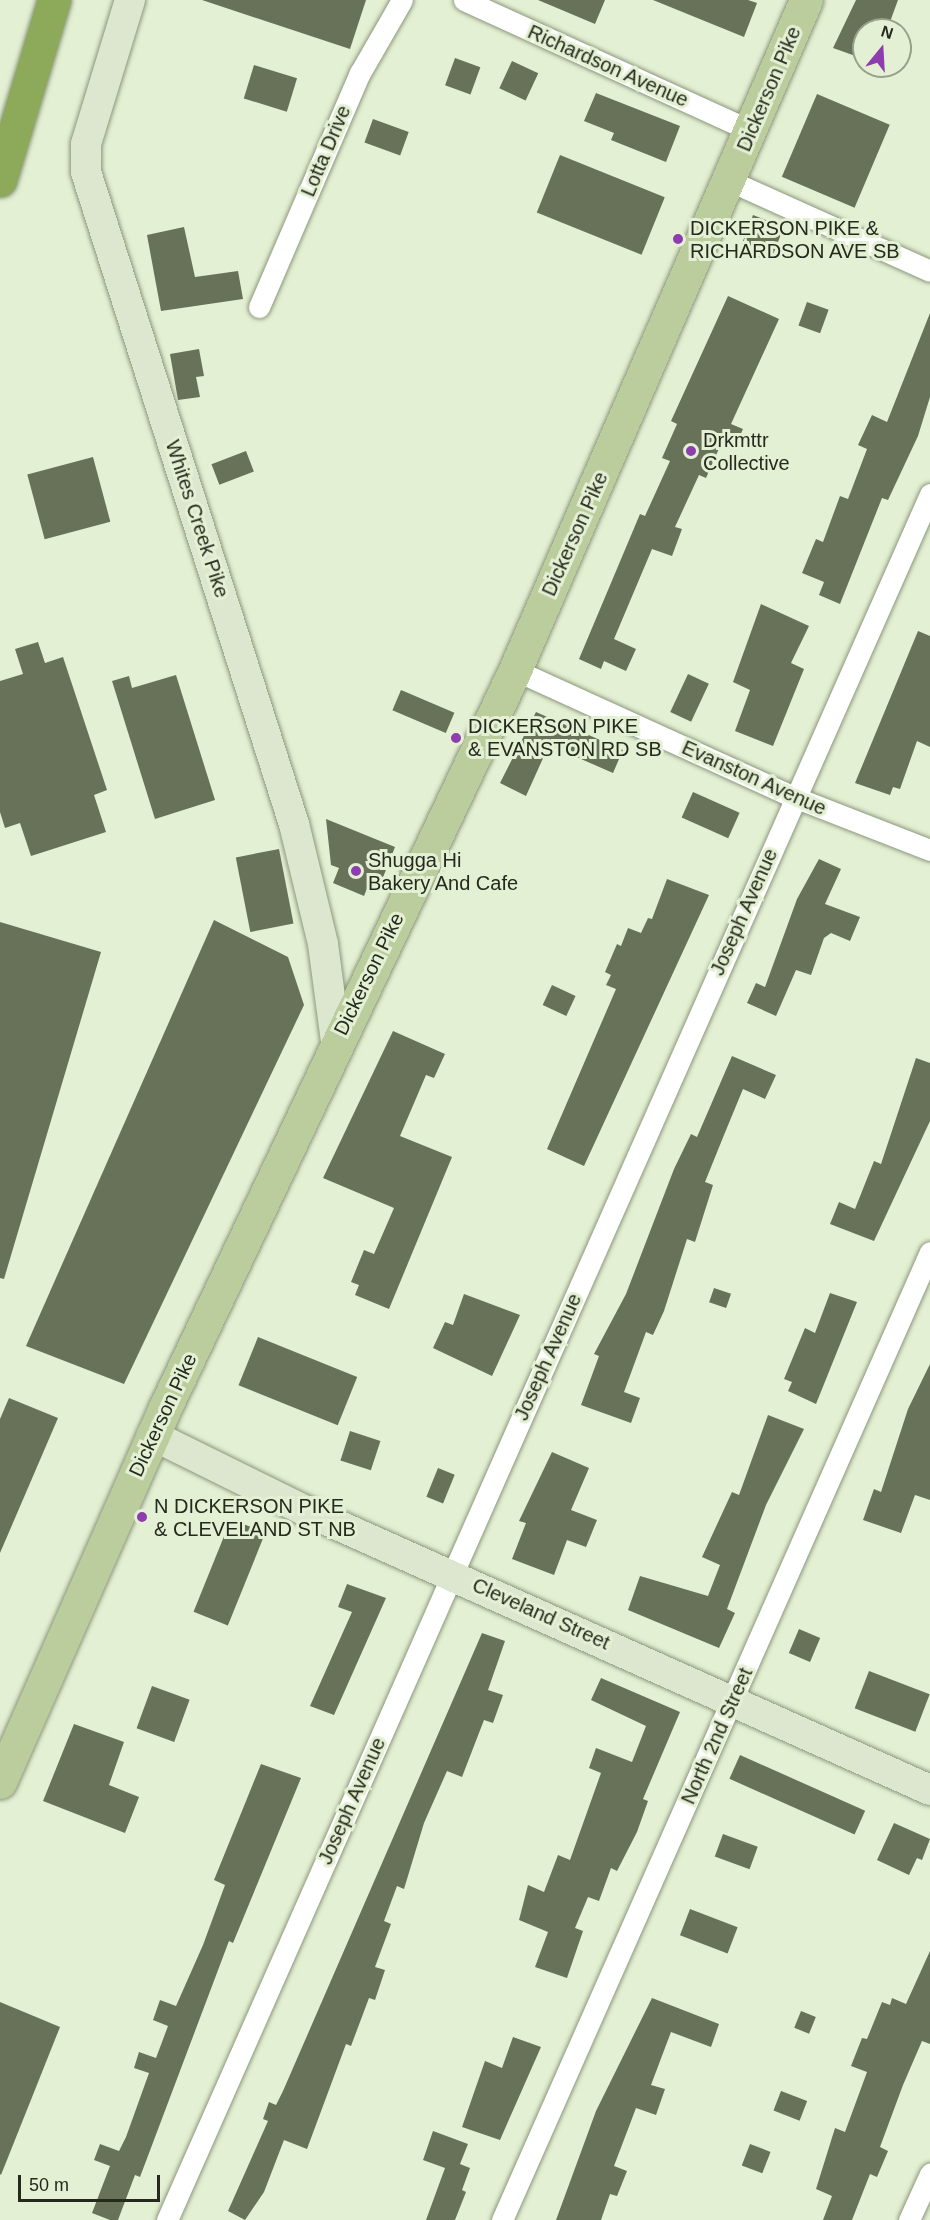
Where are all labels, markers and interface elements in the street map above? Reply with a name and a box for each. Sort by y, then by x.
north arrow [852,18,912,78]
street label: Richardson Avenue [524,20,692,112]
text: N [879,22,895,42]
street label: Dickerson Pike [732,23,806,155]
street label: Lotta Drive [296,102,356,200]
place label: DICKERSON PIKE & RICHARDSON AVE SB [690,216,901,263]
marker: DICKERSON PIKE & RICHARDSON AVE SB [671,232,685,246]
place label: Drkmttr Collective [703,428,790,475]
street label: Whites Creek Pike [160,437,234,601]
marker: Drkmttr Collective [684,444,698,458]
street label: Dickerson Pike [537,468,613,600]
place label: DICKERSON PIKE & EVANSTON RD SB [468,714,662,761]
marker: DICKERSON PIKE & EVANSTON RD SB [449,731,463,745]
street label: Evanston Avenue [678,735,830,821]
street label: Joseph Avenue [705,844,783,980]
place label: Shugga Hi Bakery And Cafe [368,848,519,895]
marker: Shugga Hi Bakery And Cafe [349,864,363,878]
street label: Dickerson Pike [329,909,409,1039]
street label: Joseph Avenue [509,1289,587,1425]
street label: Dickerson Pike [124,1349,202,1481]
place label: N DICKERSON PIKE & CLEVELAND ST NB [154,1494,356,1541]
marker: N DICKERSON PIKE & CLEVELAND ST NB [135,1510,149,1524]
street label: Cleveland Street [469,1573,613,1655]
street label: North 2nd Street [676,1664,758,1808]
street label: Joseph Avenue [313,1733,391,1869]
scale bar [21,2163,164,2201]
text: 50 m [29,2175,69,2195]

